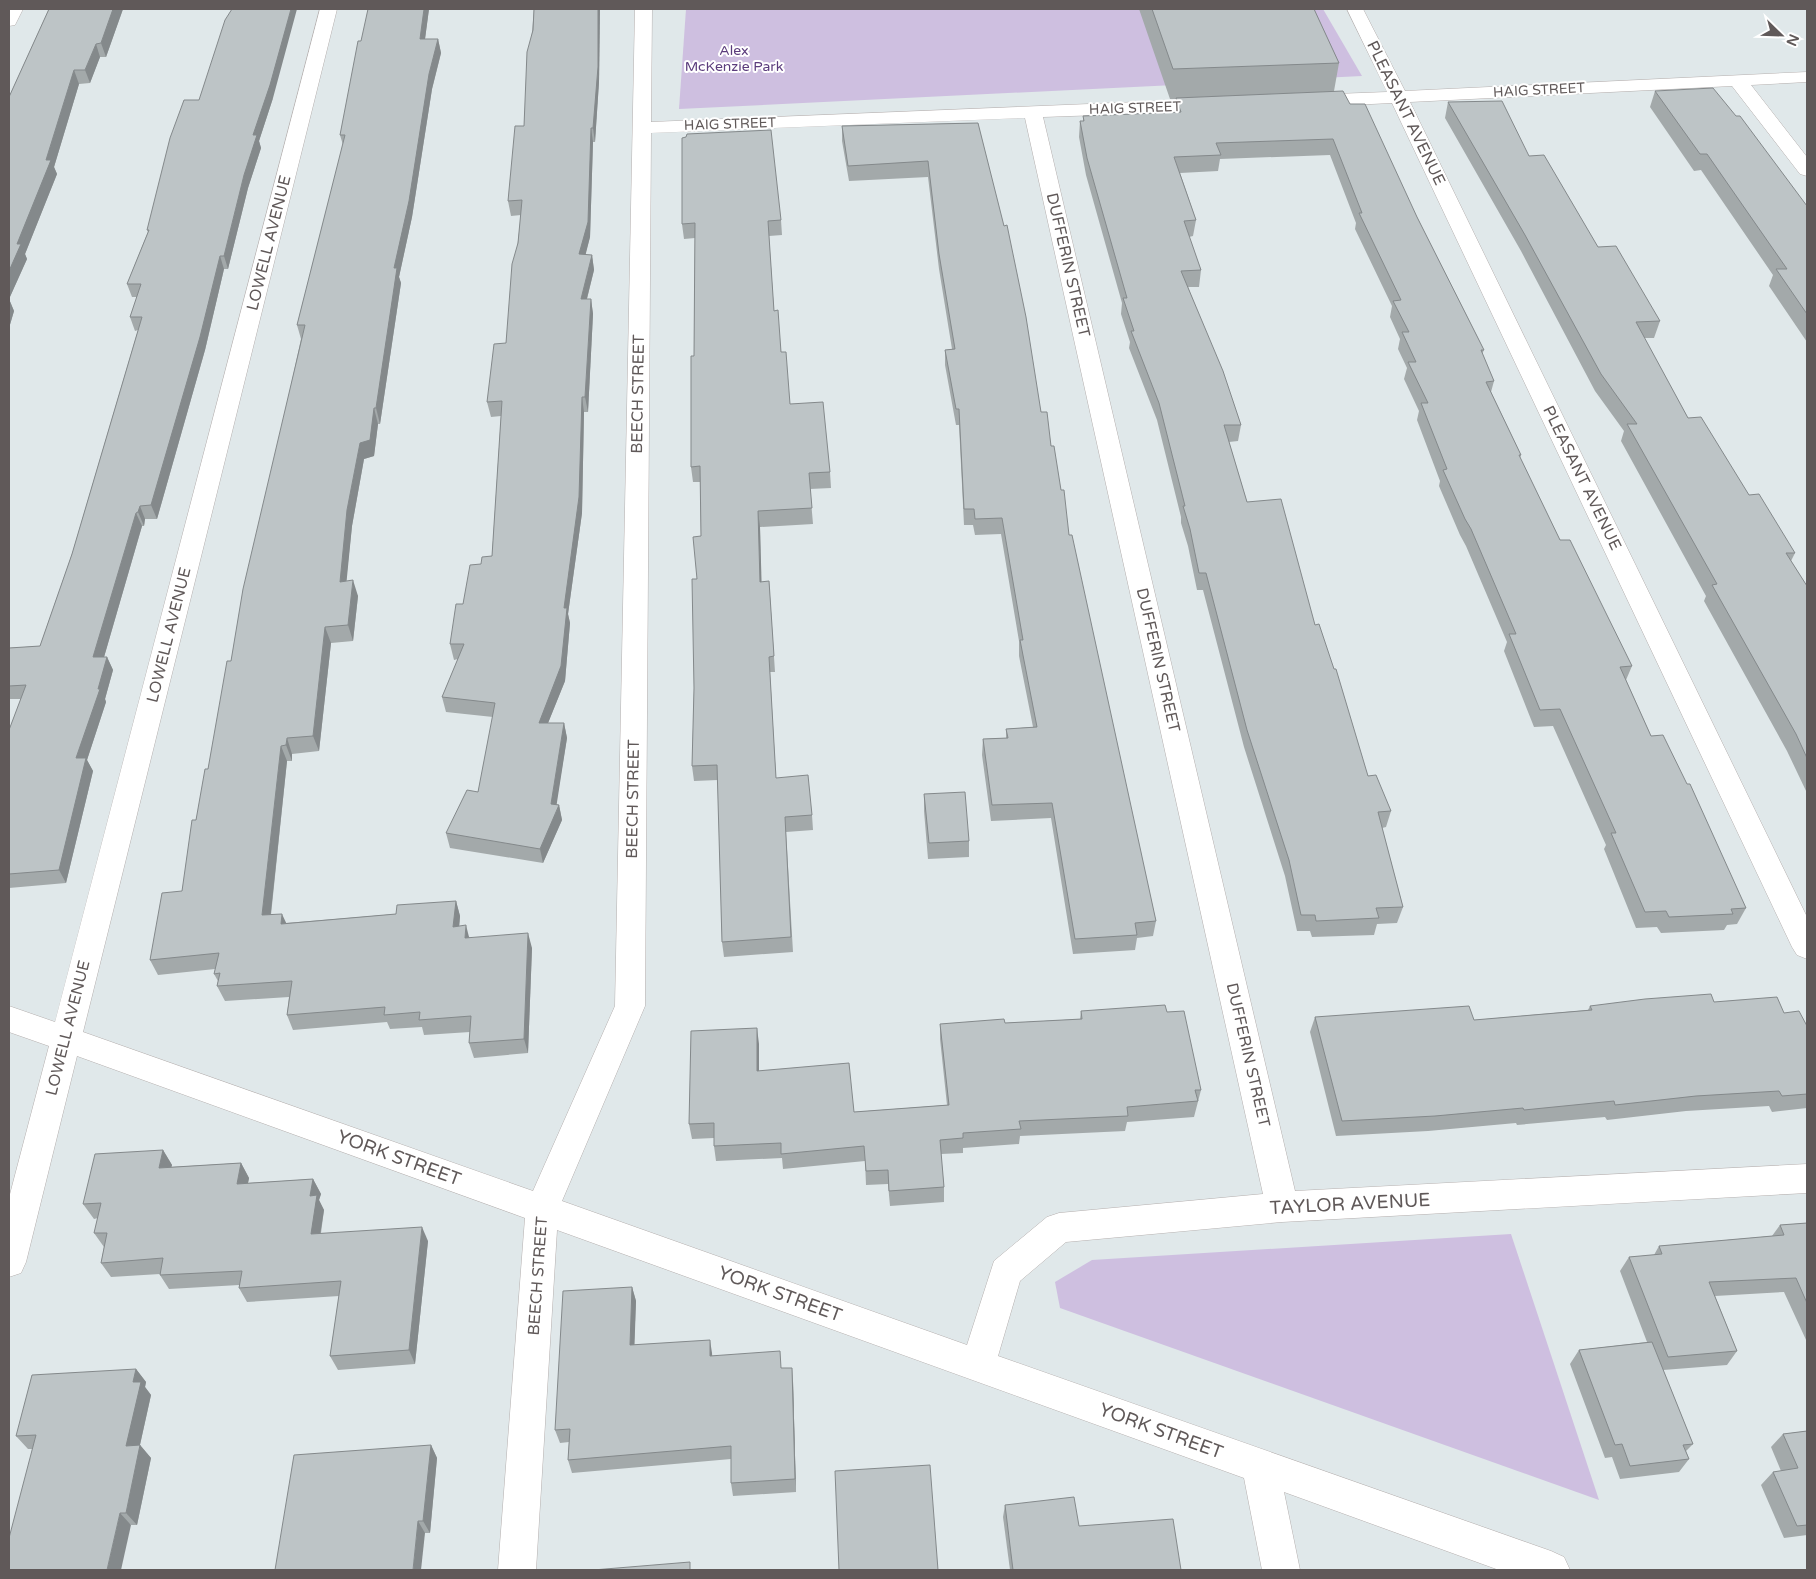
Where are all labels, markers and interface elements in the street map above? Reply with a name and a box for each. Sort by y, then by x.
north arrow [1756,10,1806,60]
text: N [1782,31,1803,48]
street label: PLEASANT AVENUE [1362,37,1450,189]
park label: Alex McKenzie Park [685,42,784,75]
street label: HAIG STREET [1493,79,1586,101]
street label: HAIG STREET [1089,98,1182,118]
street label: HAIG STREET [684,114,777,134]
street label: LOWELL AVENUE [242,173,296,313]
street label: DUFFERIN STREET [1042,191,1094,339]
street label: BEECH STREET [627,334,649,454]
street label: PLEASANT AVENUE [1538,402,1626,554]
street label: LOWELL AVENUE [142,565,196,705]
street label: DUFFERIN STREET [1132,586,1184,734]
street label: BEECH STREET [622,739,644,859]
street label: LOWELL AVENUE [41,958,95,1098]
street label: DUFFERIN STREET [1222,981,1274,1129]
street label: YORK STREET [334,1125,464,1191]
street label: TAYLOR AVENUE [1269,1189,1431,1219]
street label: BEECH STREET [524,1216,552,1336]
street label: YORK STREET [715,1261,845,1327]
street label: YORK STREET [1096,1398,1226,1464]

